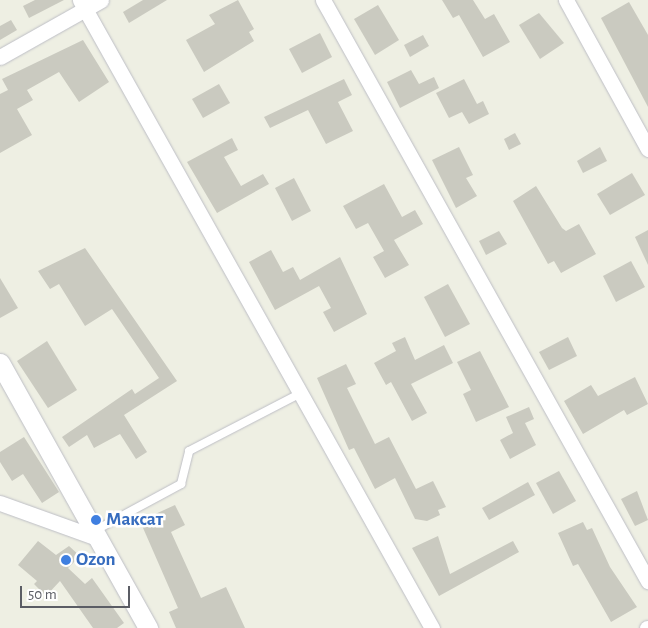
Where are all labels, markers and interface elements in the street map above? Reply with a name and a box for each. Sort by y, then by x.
place label: Максат [106,509,163,531]
marker: Максат [90,514,102,526]
place label: Ozon [76,549,115,571]
marker: Ozon [60,554,72,566]
scale bar [22,576,132,608]
text: 50 m [28,587,57,602]

